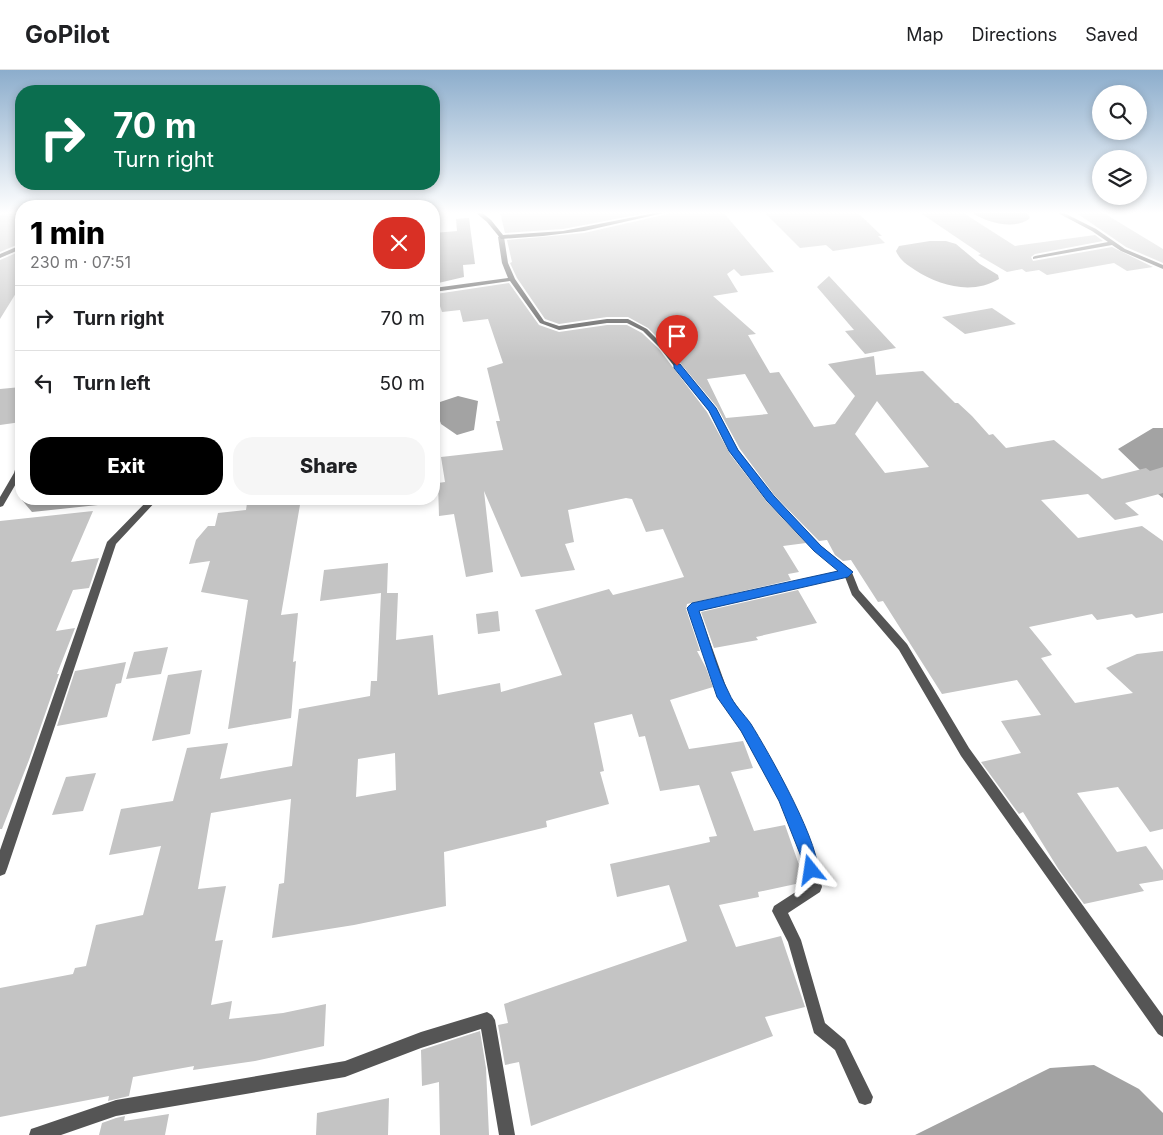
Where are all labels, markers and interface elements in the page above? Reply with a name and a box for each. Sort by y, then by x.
text: GoPilot [25,20,110,49]
text: Map [906,24,944,45]
text: Directions [972,24,1057,45]
text: Saved [1085,24,1138,45]
map controls [1092,85,1147,205]
button: search [1092,85,1147,140]
text: 70 m [113,104,197,146]
icon: right [30,105,95,170]
text: Turn right [113,146,214,172]
button: layers [1092,150,1147,205]
text: 1 min [30,215,105,251]
button: close [373,217,425,269]
text: 230 m · 07:51 [30,252,131,272]
icon: right [30,304,58,332]
text: Turn right [73,307,164,330]
text: 70 m [381,307,425,330]
pin [656,315,698,366]
icon: arrive [663,322,691,350]
icon: left [30,369,58,397]
text: Turn left [73,372,151,395]
text: 50 m [379,372,425,395]
button: Exit [30,437,223,495]
button: Share [233,437,425,495]
position arrow [784,843,836,895]

